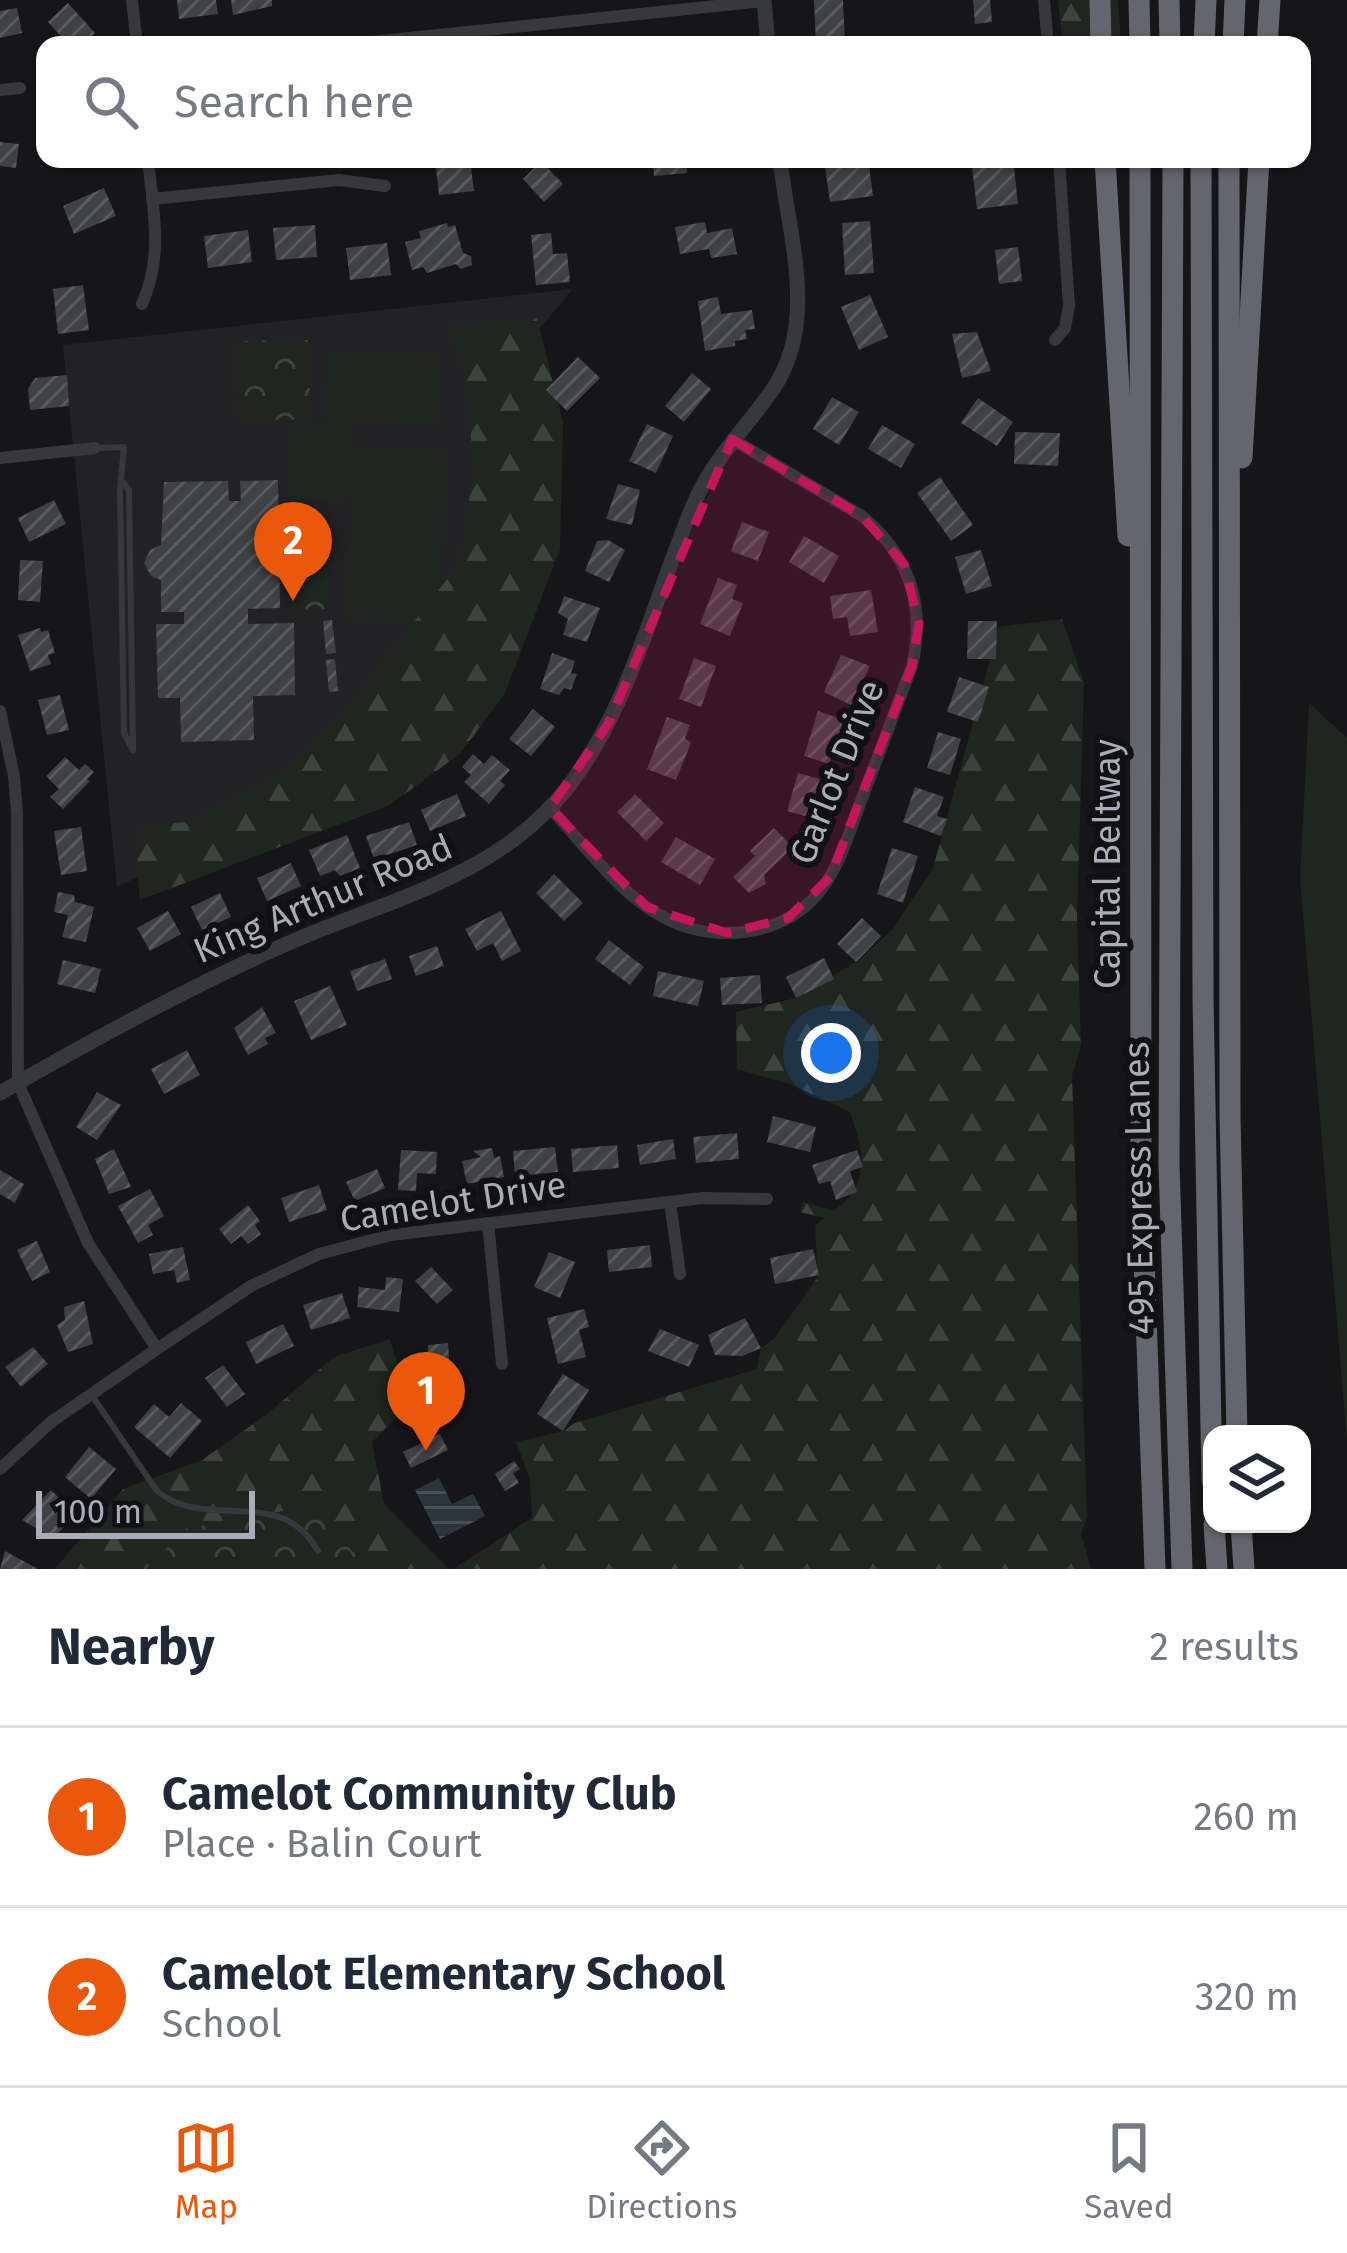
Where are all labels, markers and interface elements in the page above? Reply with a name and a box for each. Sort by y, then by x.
search box [36,36,1311,168]
icon: search [78,69,144,135]
text: Search here [174,75,414,129]
pin: 2 [254,502,332,601]
street label: Garlot Drive [780,674,894,870]
street label: Capital Beltway [1086,739,1130,989]
street label: King Arthur Road [187,825,459,973]
your location [801,1023,861,1083]
street label: 495 Express Lanes [1114,1041,1164,1335]
street label: Camelot Drive [337,1162,569,1242]
pin: 1 [387,1352,465,1451]
map controls [1203,1425,1311,1533]
button: layers [1203,1425,1311,1533]
scale bar [36,1485,255,1538]
text: 100 m [54,1492,142,1532]
text: Nearby [48,1616,214,1678]
text: 2 results [1150,1624,1299,1670]
text: Camelot Community Club [162,1767,677,1821]
text: 1 [78,1794,96,1840]
text: 260 m [1193,1794,1299,1840]
text: Place · Balin Court [162,1821,482,1867]
text: Camelot Elementary School [162,1947,725,2001]
text: 2 [77,1974,97,2020]
text: 320 m [1195,1974,1299,2020]
text: School [162,2001,282,2047]
tab: Map [173,2115,239,2227]
tab: Directions [586,2115,738,2227]
tab: Saved [1084,2115,1174,2227]

